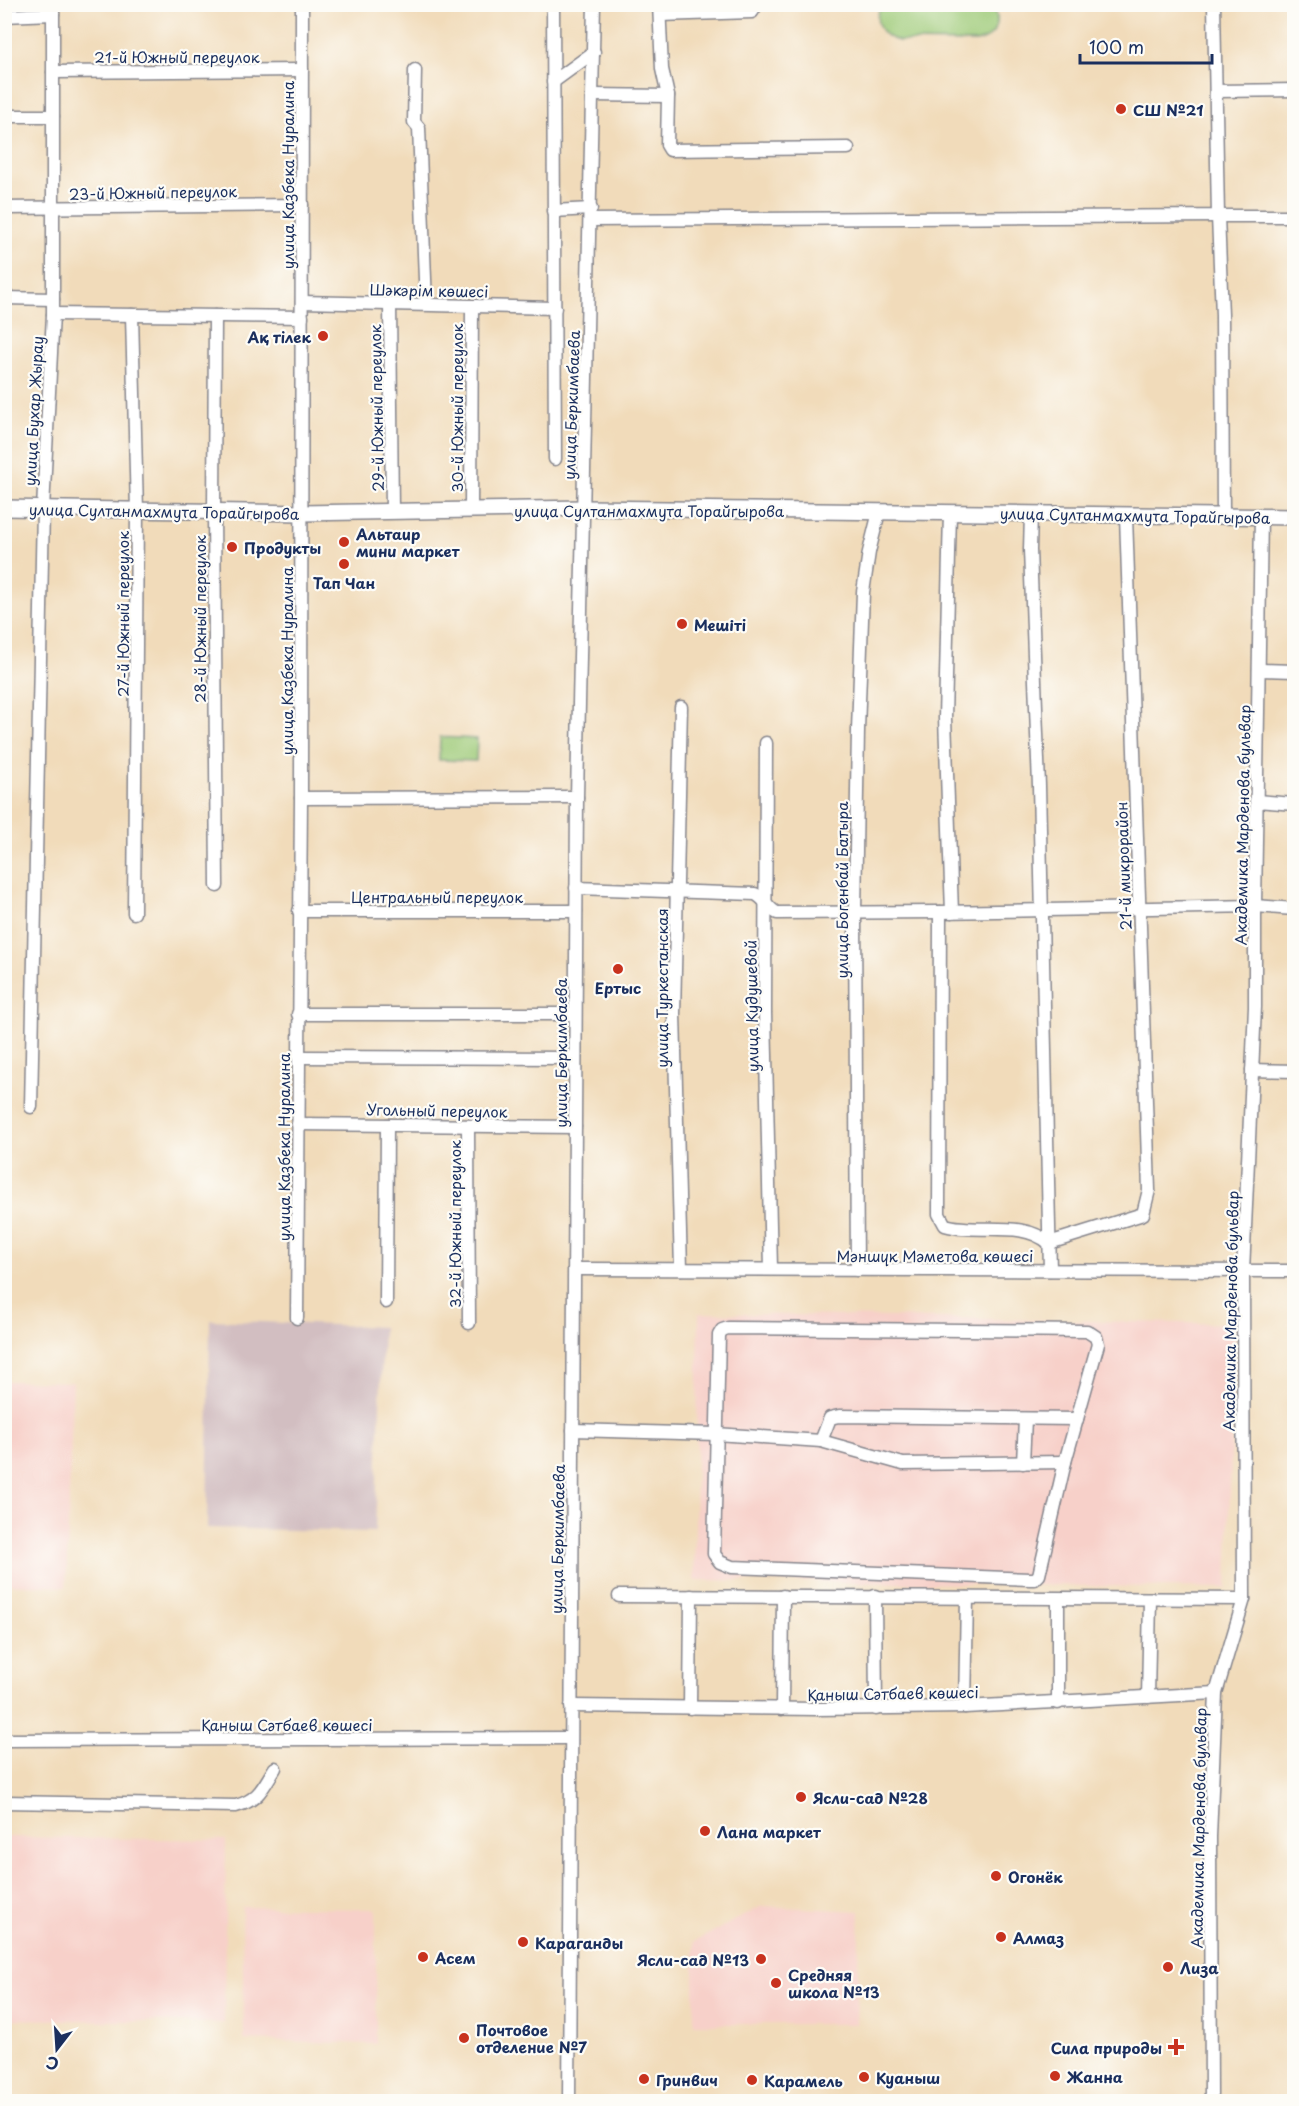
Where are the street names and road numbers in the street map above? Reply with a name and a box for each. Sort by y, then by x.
street label: 21-й Южный переулок [94,45,260,68]
street label: улица Казбека Нуралина [276,80,299,269]
street label: 23-й Южный переулок [69,179,237,205]
street label: Шәкәрім көшесі [369,277,489,303]
street label: 30-й Южный переулок [445,323,468,492]
street label: 29-й Южный переулок [363,324,389,492]
street label: улица Беркимбаева [557,329,585,480]
street label: улица Бухар Жырау [18,335,48,487]
street label: улица Султанмахмута Торайгырова [29,497,300,525]
street label: улица Султанмахмута Торайгырова [514,499,785,522]
street label: улица Султанмахмута Торайгырова [1000,501,1271,529]
street label: 27-й Южный переулок [111,531,134,697]
street label: 28-й Южный переулок [188,535,211,703]
street label: улица Казбека Нуралина [275,566,298,755]
street label: Академика Марденова бульвар [1228,704,1256,946]
street label: улица Богенбай Батыра [830,801,853,979]
street label: 21-й микрорайон [1109,801,1137,931]
street label: Центральный переулок [351,885,523,908]
street label: улица Туркестанская [650,908,673,1068]
street label: улица Кудушевой [738,940,764,1072]
street label: улица Беркимбаева [549,978,572,1128]
street label: улица Казбека Нуралина [272,1052,295,1241]
street label: Угольный переулок [366,1097,508,1123]
street label: 32-й Южный переулок [443,1140,466,1308]
street label: Академика Марденова бульвар [1216,1190,1244,1432]
street label: Мәншүк Мәметова көшесі [837,1244,1033,1267]
street label: улица Беркимбаева [544,1463,570,1614]
street label: Қаныш Сәтбаев көшесі [807,1680,979,1706]
street label: Академика Марденова бульвар [1184,1707,1212,1949]
street label: Қаныш Сәтбаев көшесі [201,1713,373,1736]

